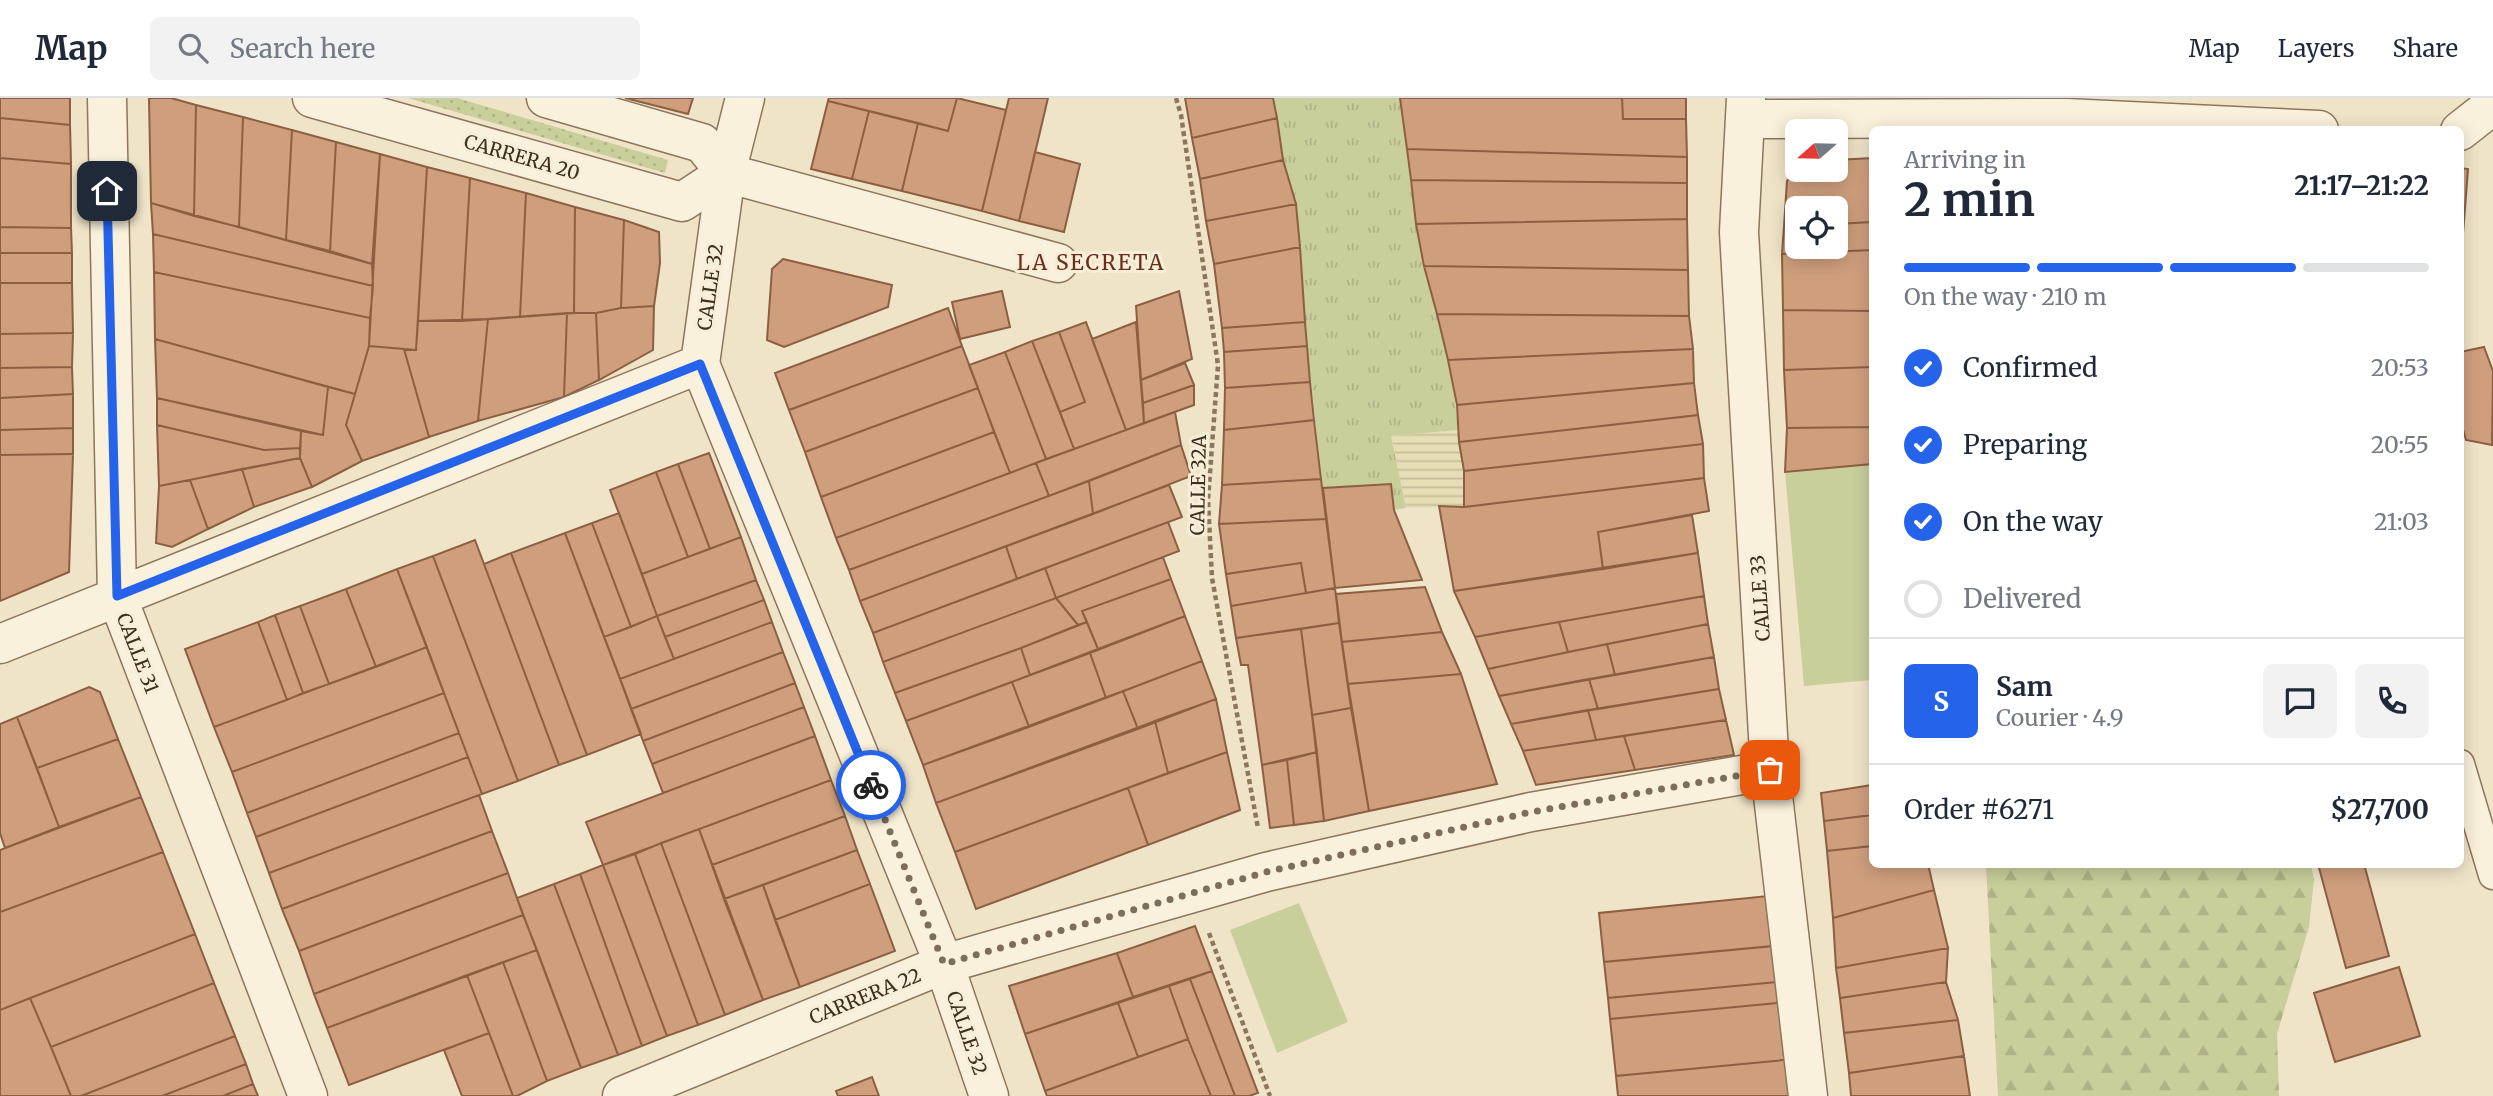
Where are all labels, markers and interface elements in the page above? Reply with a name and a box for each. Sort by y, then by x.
search box [150,17,640,80]
text: Map [35,28,108,69]
icon: search [174,29,212,67]
text: Search here [230,32,375,65]
text: Map [2189,33,2240,64]
text: Layers [2278,33,2354,64]
text: Share [2392,33,2458,64]
north arrow [1785,119,1848,182]
map controls [1785,119,1848,259]
street label: CARRERA 20 [461,129,583,185]
text: Arriving in [1904,145,2026,174]
pin [77,161,137,221]
text: 21:17–21:22 [2294,169,2429,202]
text: 2 min [1904,171,2035,229]
icon: home [88,172,126,210]
button: locate [1785,196,1848,259]
street label: CALLE 32 [692,242,728,332]
district label: LA SECRETA [1017,249,1165,276]
text: On the way · 210 m [1904,282,2107,311]
icon: check [1904,349,1942,387]
text: Confirmed [1963,351,2098,384]
text: 20:53 [2371,353,2429,382]
icon: check [1904,426,1942,464]
text: Preparing [1963,428,2087,461]
text: 20:55 [2371,430,2429,459]
street label: CALLE 32A [1185,434,1211,536]
icon: check [1904,503,1942,541]
text: On the way [1963,505,2103,538]
text: 21:03 [2374,507,2429,536]
street label: CALLE 33 [1745,554,1775,642]
text: Delivered [1963,582,2082,615]
street label: CALLE 31 [112,609,164,697]
button: chat [2263,664,2337,738]
button: phone [2355,664,2429,738]
text: Sam [1996,670,2053,703]
text: S [1933,685,1949,718]
text: Courier · 4.9 [1996,703,2124,732]
pin [1740,740,1800,800]
courier [836,750,906,820]
icon: bag [1751,751,1789,789]
icon: bike [852,766,890,804]
text: Order #6271 [1904,793,2054,826]
text: $27,700 [2330,793,2429,826]
street label: CARRERA 22 [806,963,924,1029]
street label: CALLE 32 [941,988,993,1078]

